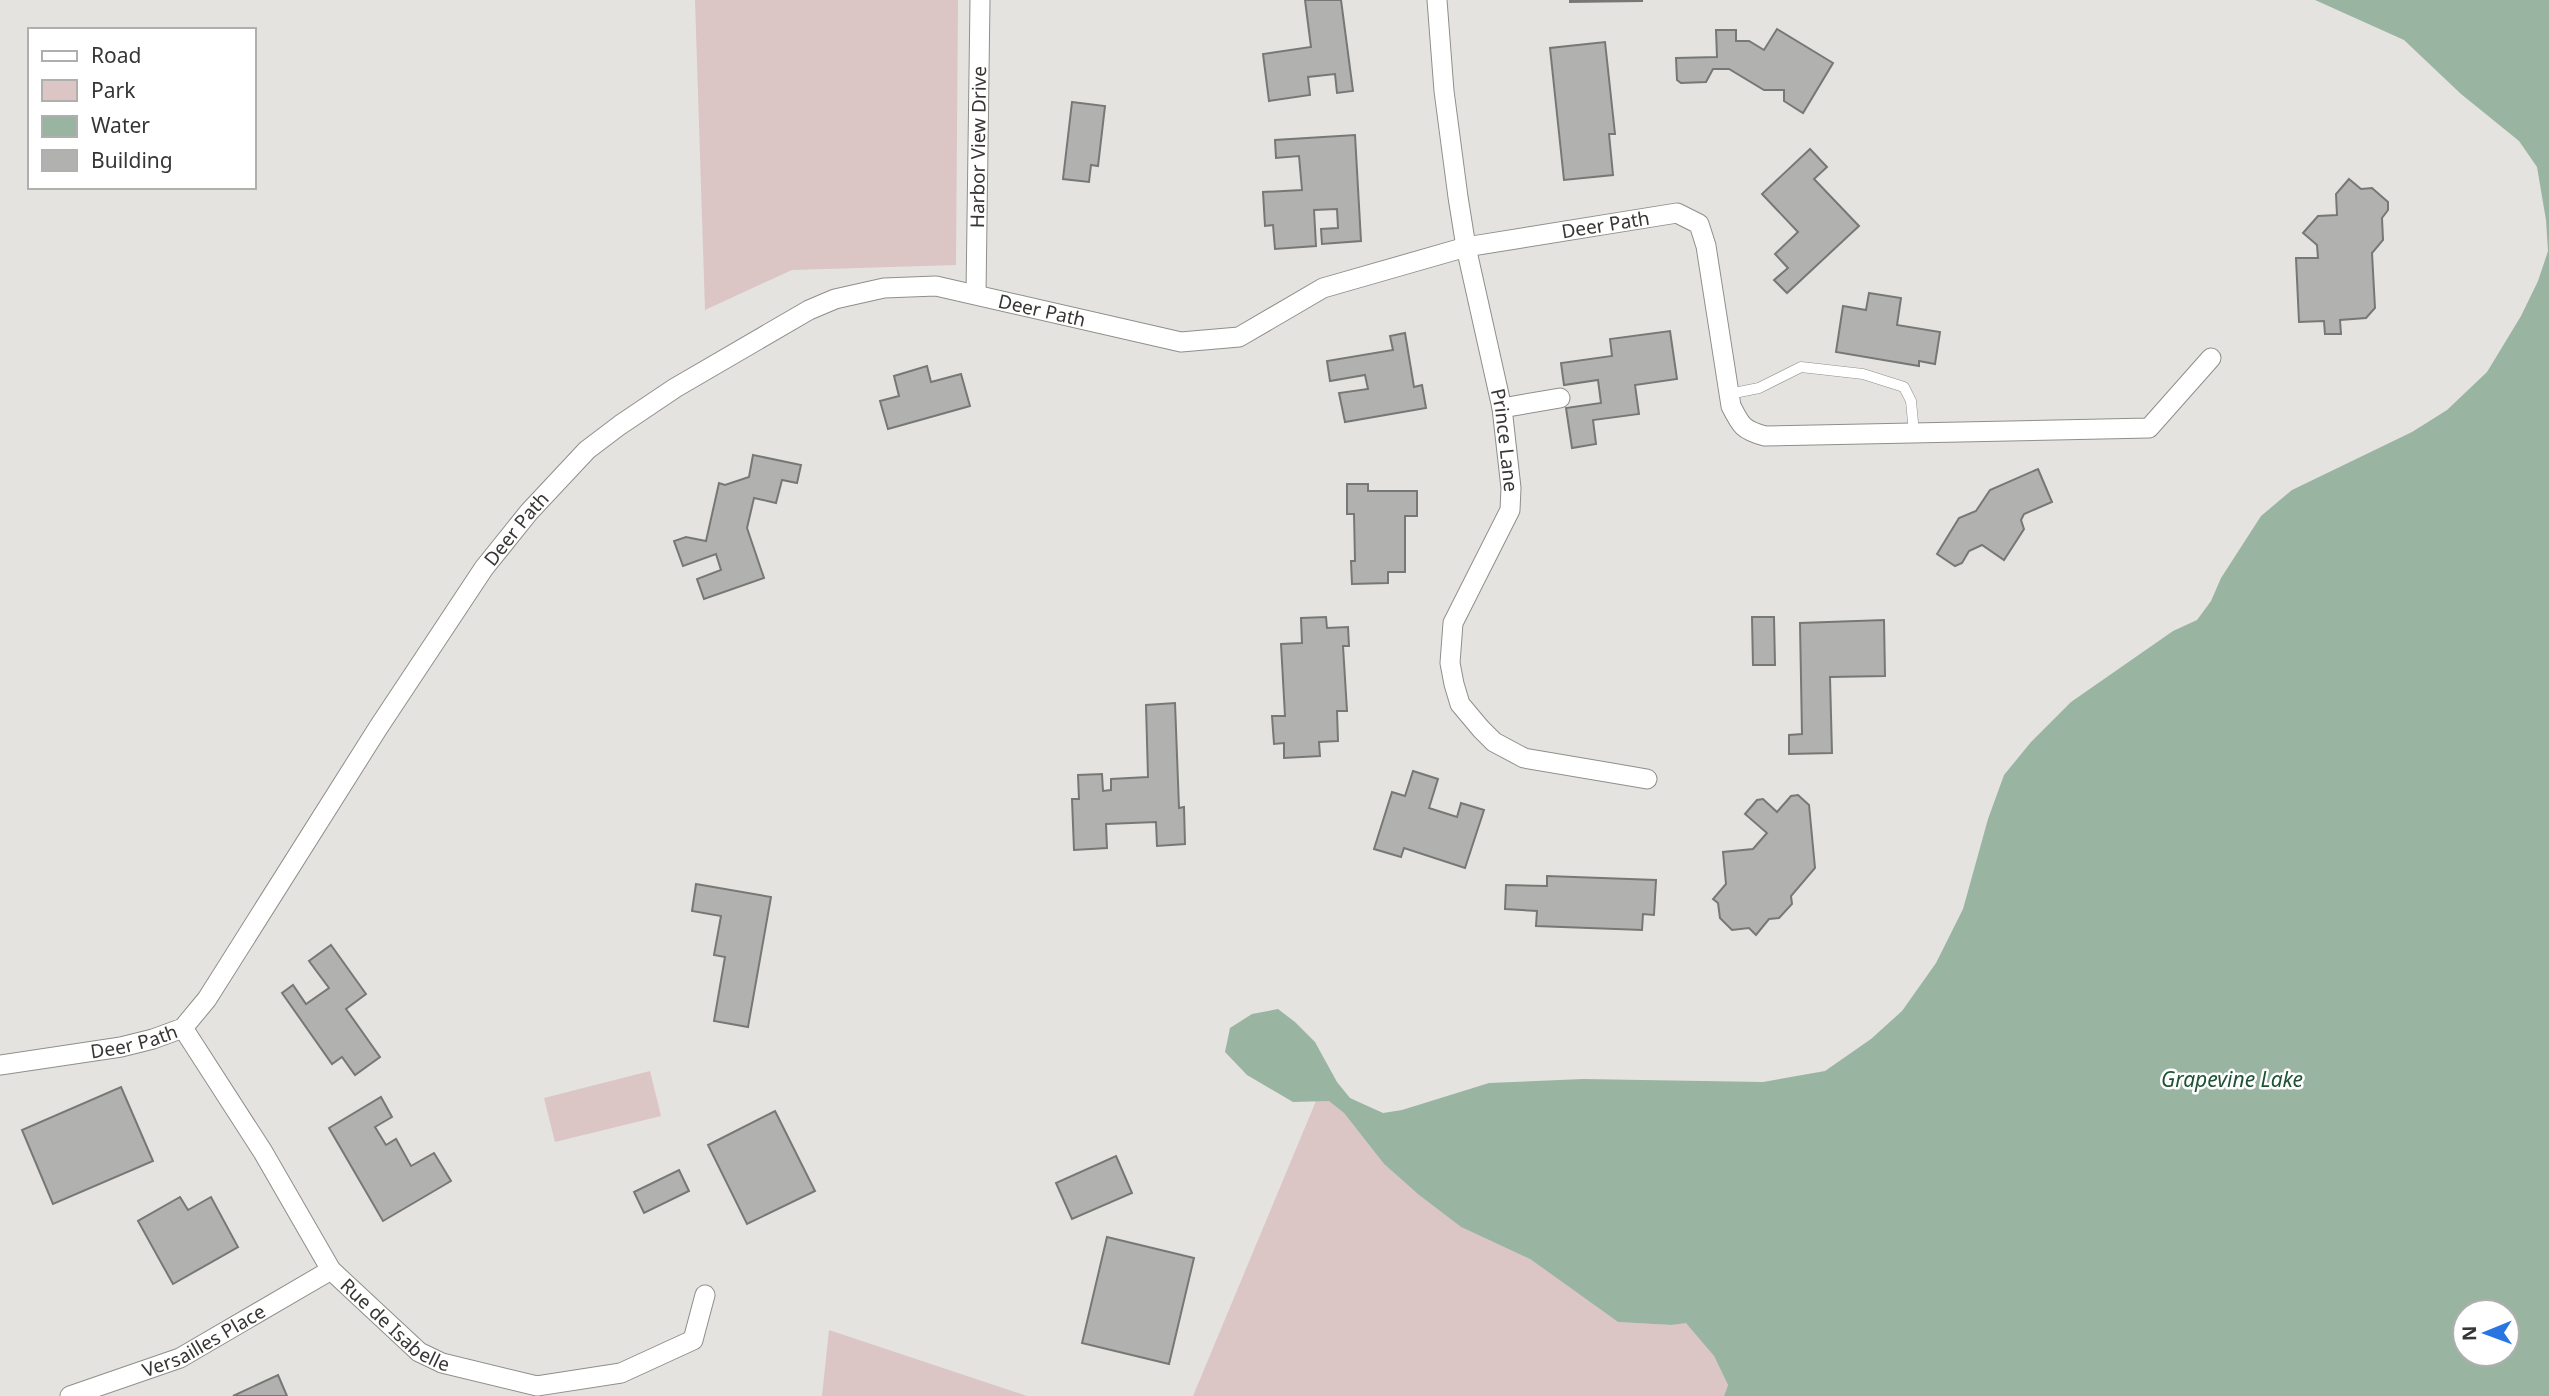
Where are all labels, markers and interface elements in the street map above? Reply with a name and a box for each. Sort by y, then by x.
legend [28,28,256,189]
text: Road [91,41,141,69]
street label: Harbor View Drive [964,66,992,228]
text: Park [91,76,136,104]
text: Water [91,111,150,139]
text: Building [91,146,173,174]
street label: Deer Path [1559,205,1651,244]
street label: Deer Path [996,288,1088,333]
street label: Prince Lane [1485,386,1524,493]
street label: Deer Path [478,486,554,571]
street label: Deer Path [89,1018,181,1064]
water label: Grapevine Lake [2161,1065,2303,1093]
street label: Rue de Isabelle [335,1272,452,1377]
street label: Versailles Place [139,1298,270,1383]
north arrow [2451,1298,2521,1368]
text: N [2456,1325,2482,1341]

